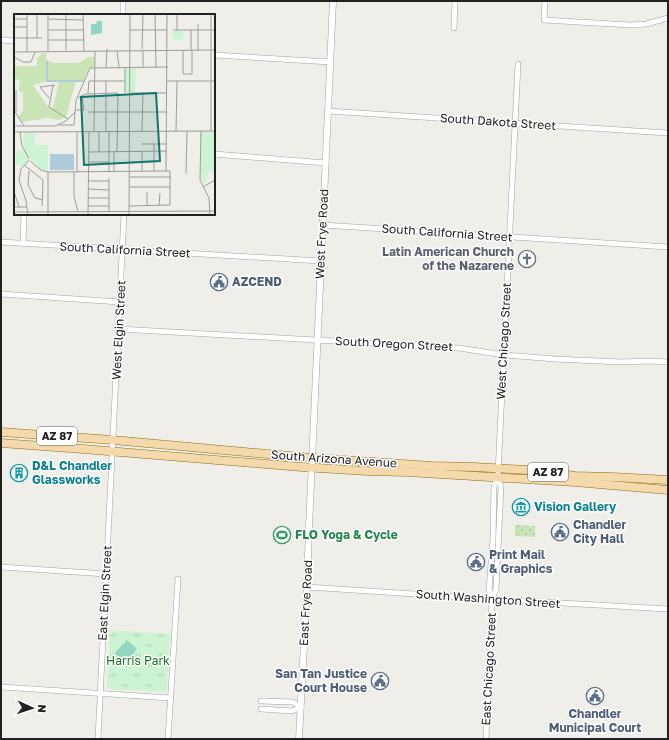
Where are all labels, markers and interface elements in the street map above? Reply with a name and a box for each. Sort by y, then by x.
inset map [14,14,215,215]
street label: South Dakota Street [439,110,557,133]
street label: West Frye Road [312,189,331,279]
street label: South California Street [381,220,513,245]
street label: South California Street [59,239,191,260]
place label: Latin American Church of the Nazarene [382,244,514,273]
church icon: Latin American Church of the Nazarene [517,249,537,269]
public building icon: AZCEND [209,272,229,292]
place label: AZCEND [232,274,282,289]
street label: West Elgin Street [108,280,129,380]
street label: West Chicago Street [493,282,514,400]
street label: South Oregon Street [335,333,454,354]
road number: AZ 87 [37,427,77,445]
street label: South Arizona Avenue [271,447,397,470]
place label: D&L Chandler Glassworks [32,458,112,487]
building icon: D&L Chandler Glassworks [9,463,29,483]
road number: AZ 87 [528,463,568,481]
museum icon: Vision Gallery [511,497,531,517]
place label: Vision Gallery [534,499,617,514]
place label: Chandler City Hall [573,517,626,546]
public building icon: Chandler City Hall [550,522,570,542]
sports icon: FLO Yoga & Cycle [272,525,292,545]
place label: FLO Yoga & Cycle [295,527,398,542]
street label: East Elgin Street [95,545,115,641]
place label: Print Mail & Graphics [489,547,553,576]
public building icon: Print Mail & Graphics [466,552,486,572]
street label: East Frye Road [296,560,315,646]
street label: South Washington Street [415,586,561,611]
street label: East Chicago Street [478,612,499,726]
park label: Harris Park [106,653,170,668]
place label: San Tan Justice Court House [275,666,367,695]
public building icon: San Tan Justice Court House [370,671,390,691]
public building icon: Chandler Municipal Court [585,686,605,706]
north arrow [12,688,52,728]
text: N [36,704,49,713]
place label: Chandler Municipal Court [549,706,641,735]

